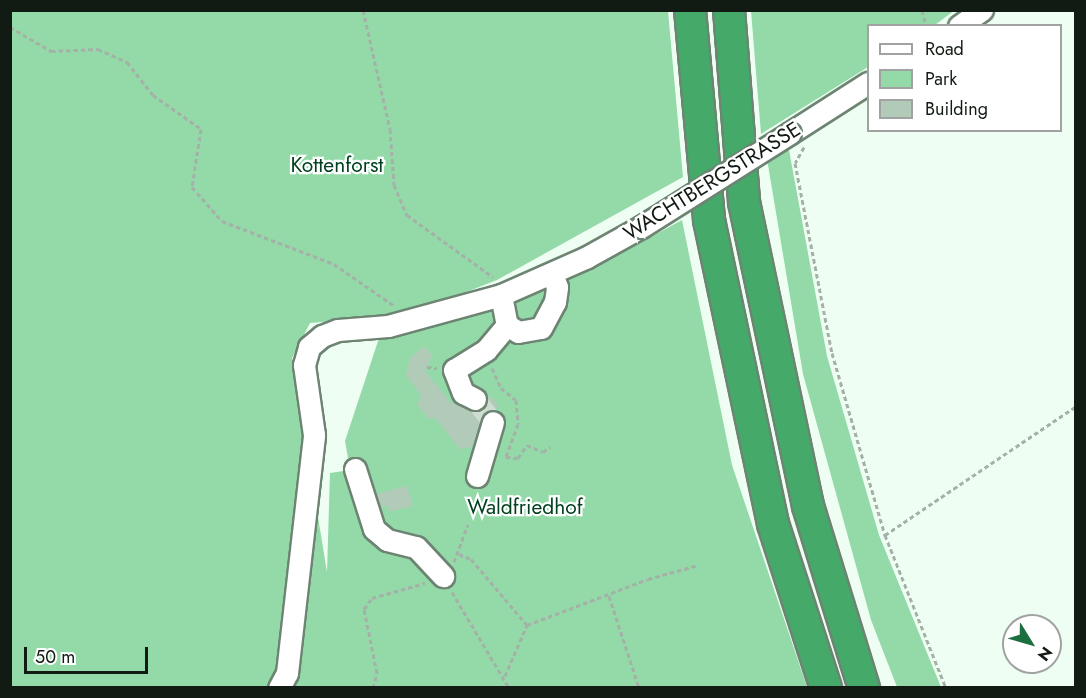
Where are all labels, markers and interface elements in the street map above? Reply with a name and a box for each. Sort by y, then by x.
legend [867,24,1062,132]
text: Road [925,36,964,62]
text: Park [925,66,957,92]
text: Building [925,96,988,122]
street label: WACHTBERGSTRASSE [619,116,805,246]
park label: Kottenforst [291,152,383,178]
park label: Waldfriedhof [467,494,583,520]
north arrow [1002,614,1062,674]
scale bar [27,635,152,673]
text: N [1032,642,1058,666]
text: 50 m [35,644,75,670]

